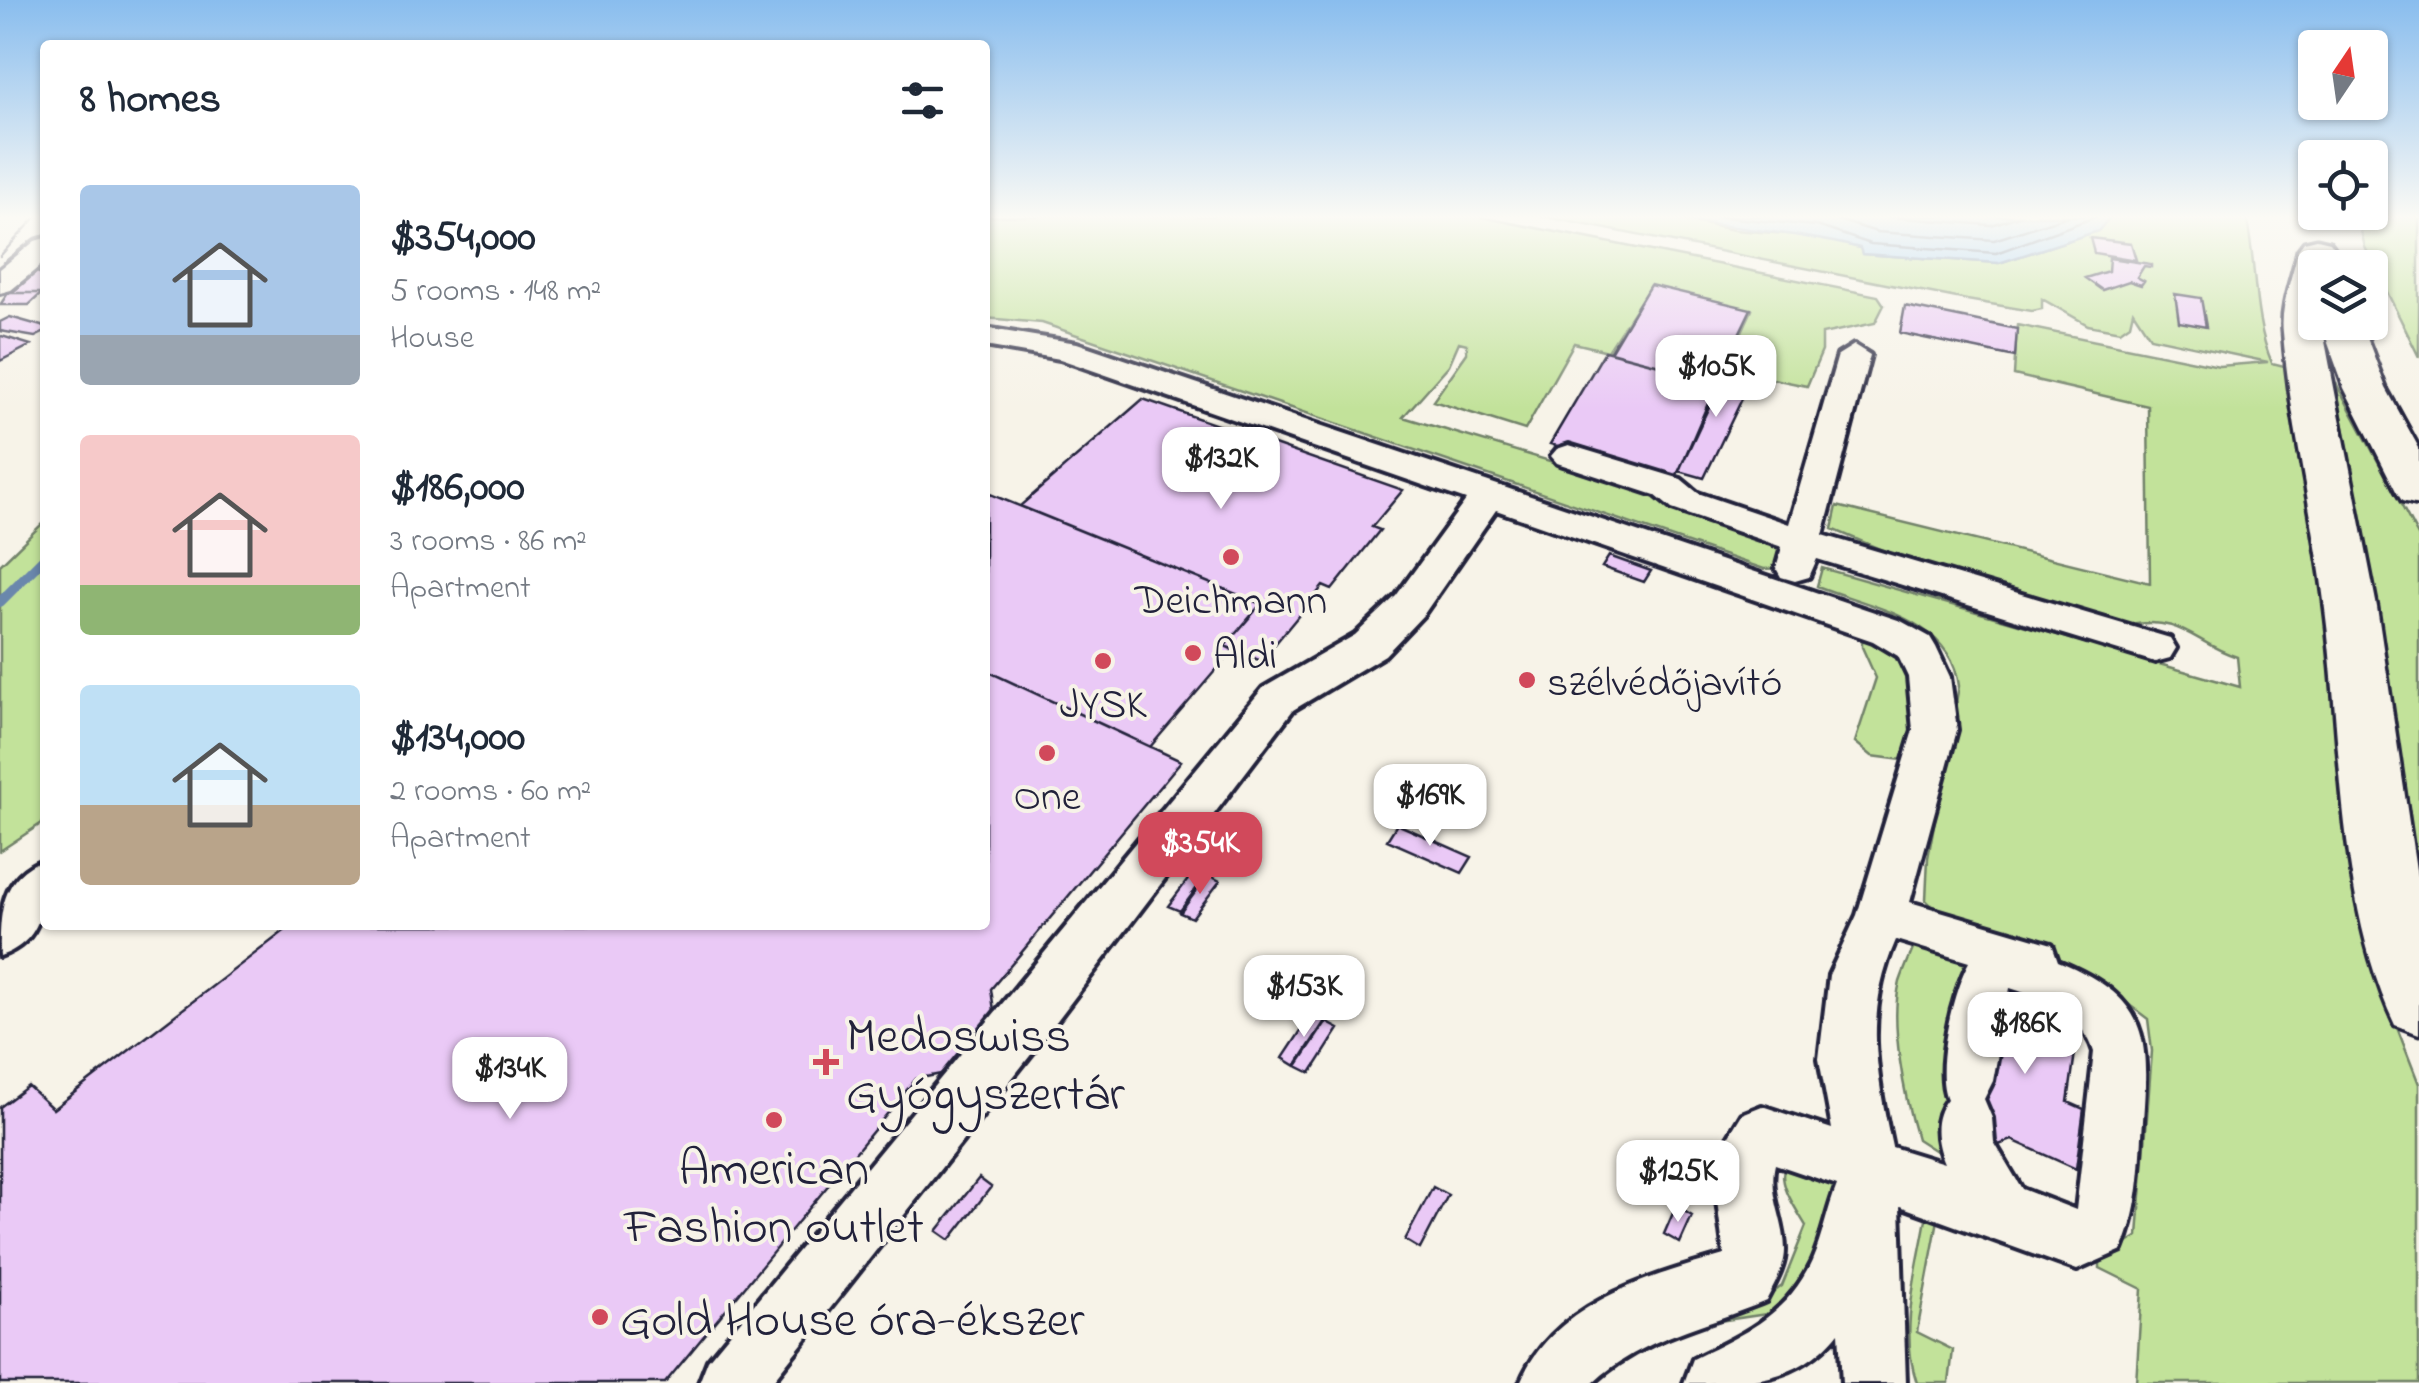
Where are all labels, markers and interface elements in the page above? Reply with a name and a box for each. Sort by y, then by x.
north arrow [2298,30,2388,120]
map controls [2298,30,2388,340]
text: 8 homes [80,70,221,131]
icon: filters [895,73,950,128]
button: locate [2298,140,2388,230]
text: $354,000 [390,208,536,269]
icon: home [160,225,280,345]
button: layers [2298,250,2388,340]
text: 5 rooms · 148 m² [390,269,601,316]
text: House [390,316,474,363]
pin: $105K [1646,335,1786,420]
text: $105K [1677,344,1755,391]
pin: $132K [1151,427,1291,512]
text: $132K [1184,436,1258,483]
text: $186,000 [390,458,525,519]
icon: home [160,475,280,595]
text: 3 rooms · 86 m² [390,519,587,566]
marker: Deichmann [1220,546,1242,568]
text: Apartment [390,566,531,613]
place label: Deichmann [1134,572,1327,633]
place label: Aldi [1213,627,1277,688]
marker: Aldi [1182,642,1204,664]
marker: JYSK [1092,650,1114,672]
place label: szélvédőjavító [1547,654,1782,715]
marker: szélvédőjavító [1516,669,1538,691]
place label: JYSK [1059,676,1147,737]
text: $134,000 [390,708,525,769]
icon: home [160,725,280,845]
marker: One [1036,742,1058,764]
pin: $169K [1360,764,1500,849]
place label: One [1013,768,1081,829]
text: 2 rooms · 60 m² [390,769,591,816]
text: $169K [1396,773,1464,820]
pin: $354K [1130,812,1270,897]
text: Apartment [390,816,531,863]
text: $354K [1160,821,1240,868]
pin: $153K [1234,955,1374,1040]
text: $153K [1266,964,1342,1011]
pin: $186K [1955,992,2095,1077]
text: $186K [1989,1001,2061,1048]
place label: Medoswiss Gyógyszertár [846,1002,1125,1134]
pin: $134K [440,1037,580,1122]
text: $134K [474,1046,546,1093]
marker: Medoswiss Gyógyszertár [815,1051,837,1073]
marker: American Fashion outlet [763,1109,785,1131]
place label: American Fashion outlet [623,1135,924,1266]
pin: $125K [1608,1140,1748,1225]
text: $125K [1638,1149,1718,1196]
place label: Gold House óra-ékszer [620,1286,1085,1359]
marker: Gold House óra-ékszer [589,1306,611,1328]

